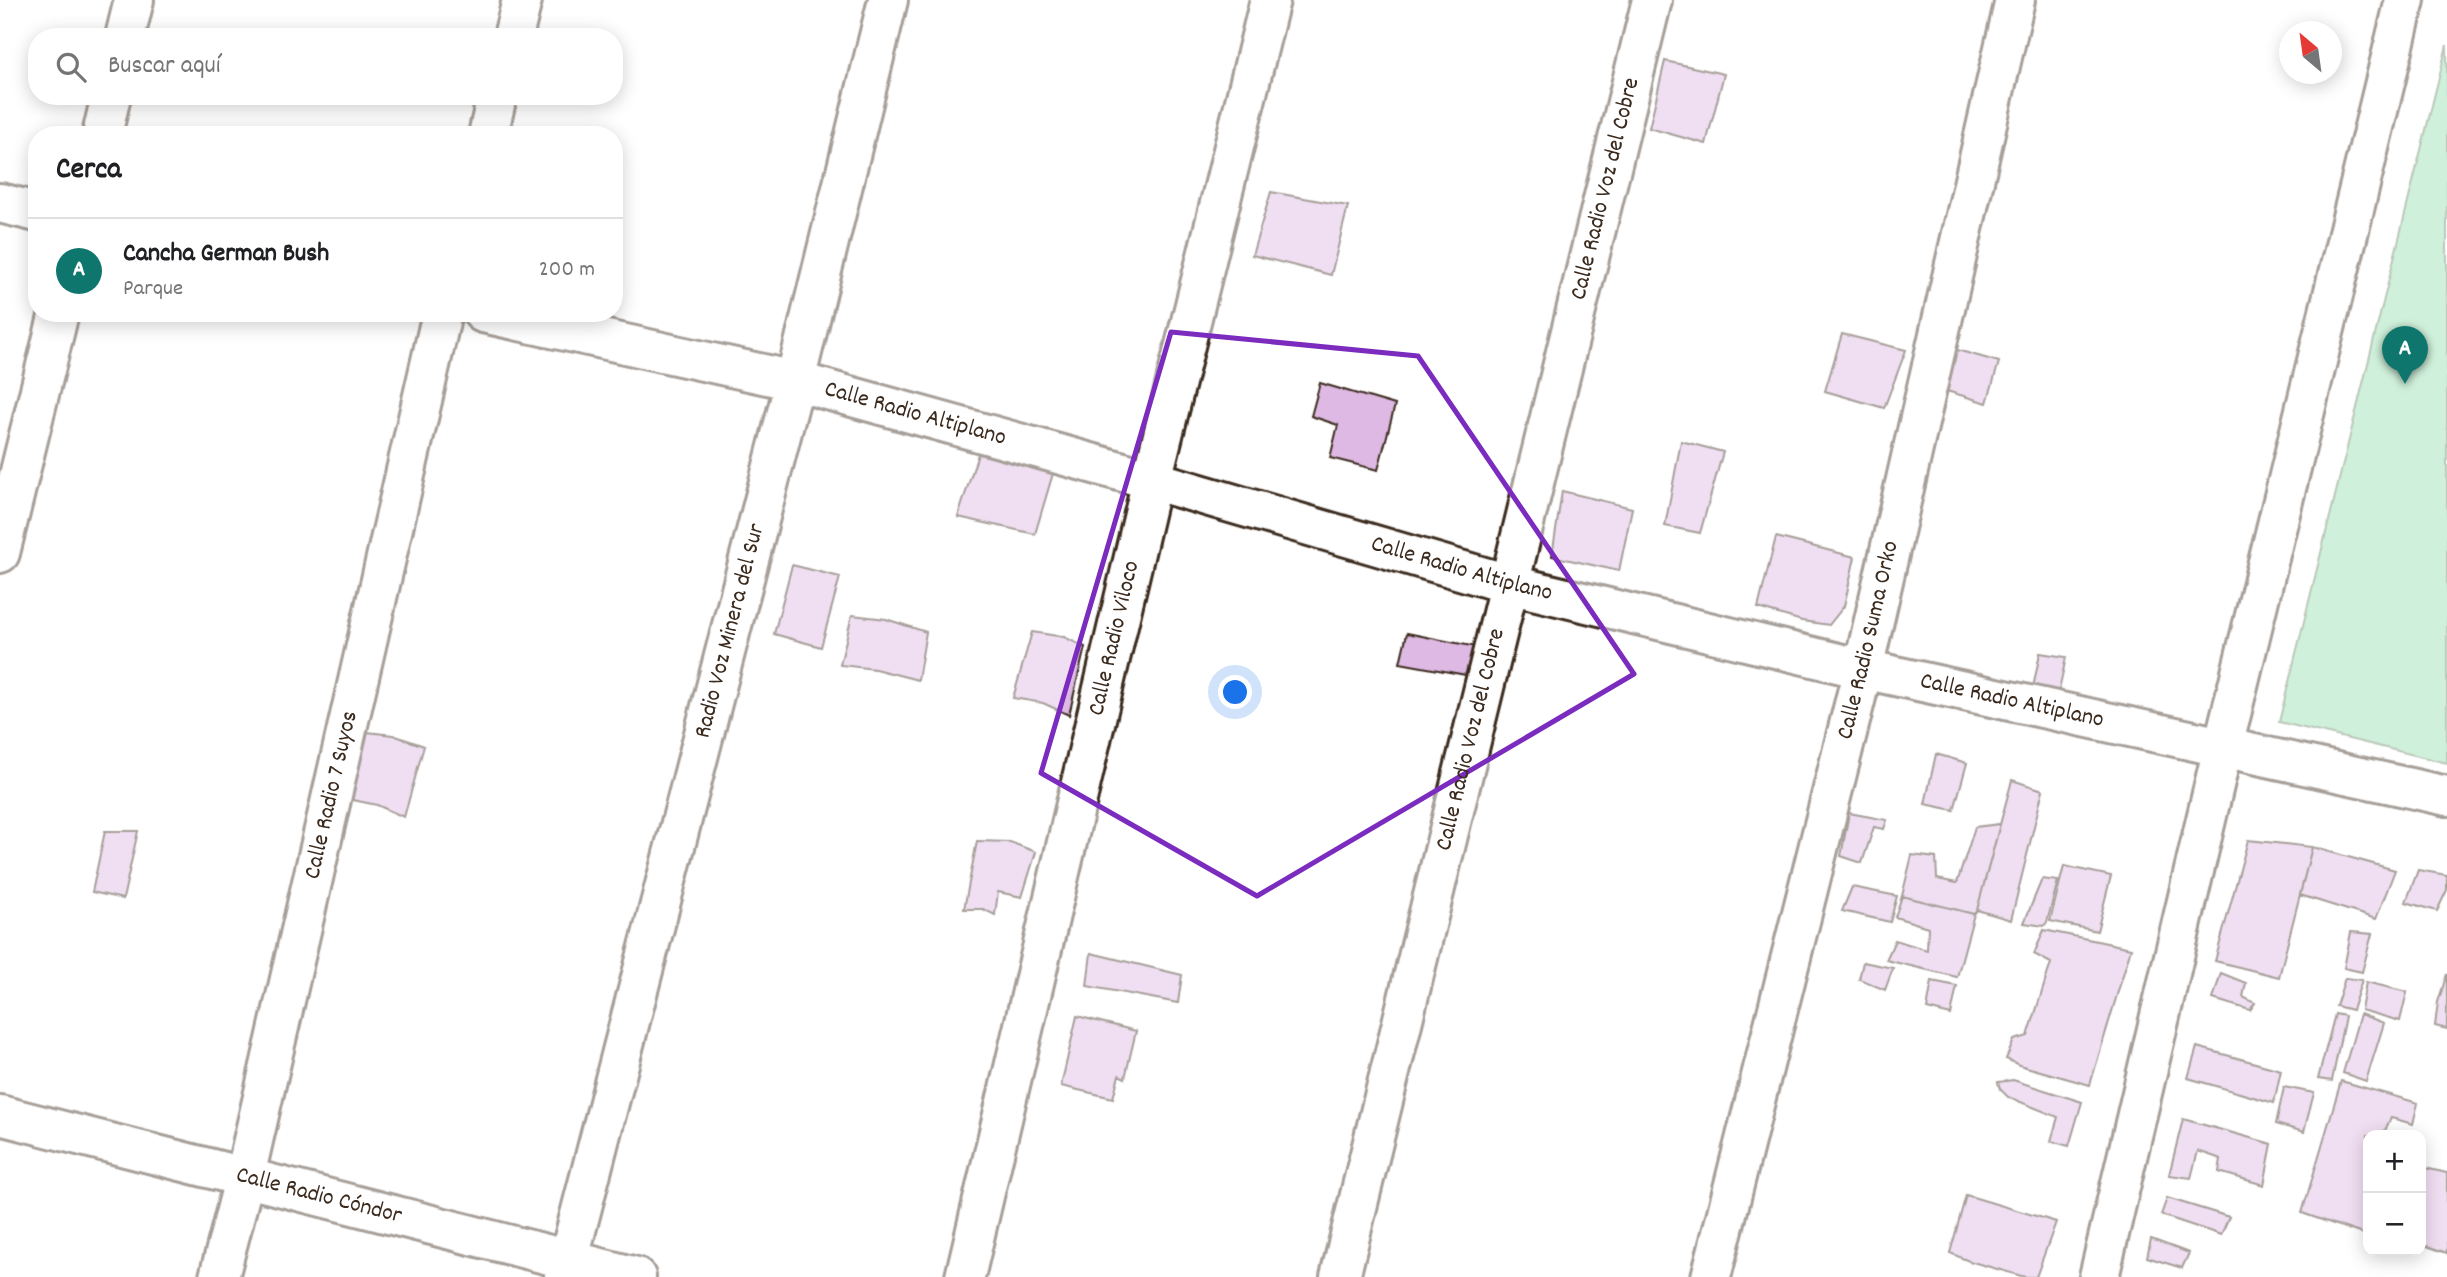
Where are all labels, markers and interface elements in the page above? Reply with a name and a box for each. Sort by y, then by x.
north arrow [2279,21,2342,84]
search box [28,28,623,105]
icon: search [52,48,90,86]
text: Buscar aquí [108,48,220,85]
street label: Calle Radio Voz del Cobre [1562,74,1649,304]
text: Cerca [56,150,121,193]
text: Cancha German Bush [123,236,329,273]
text: A [73,254,85,287]
text: 200 m [539,254,595,287]
text: Parque [123,273,183,306]
pin: A [2382,326,2428,384]
street label: Calle Radio Altiplano [820,373,1010,456]
street label: Radio Voz Minera del Sur [687,520,775,742]
street label: Calle Radio Altiplano [1367,528,1556,611]
street label: Calle Radio Suma Orko [1829,538,1909,743]
street label: Calle Radio Viloco [1080,557,1149,719]
street label: Calle Radio Voz del Cobre [1428,625,1515,854]
street label: Calle Radio Altiplano [1917,665,2107,738]
your location [1218,675,1252,709]
street label: Calle Radio 7 Suyos [296,708,368,883]
map controls [2363,1130,2426,1256]
button: + [2363,1130,2426,1193]
street label: Calle Radio Cóndor [232,1159,405,1234]
button: − [2363,1193,2426,1256]

